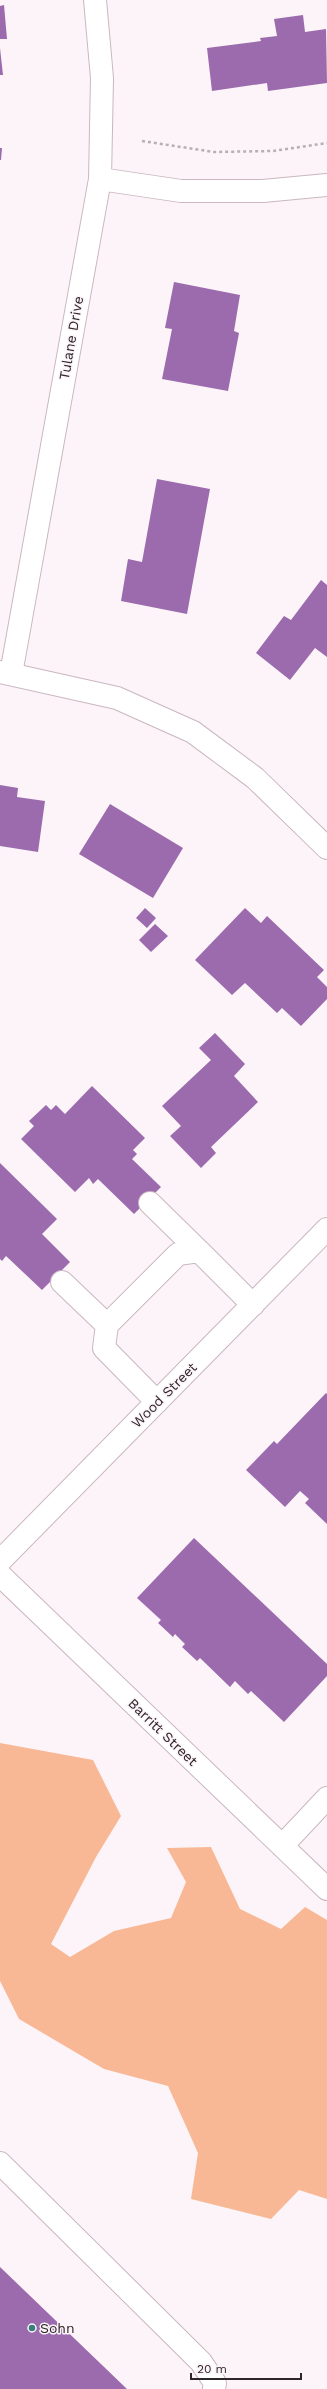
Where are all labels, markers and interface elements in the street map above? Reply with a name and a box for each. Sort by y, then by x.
street label: Tulane Drive [56,295,86,381]
street label: Wood Street [128,1359,200,1431]
street label: Barritt Street [125,1695,201,1769]
place label: Sohn [40,2320,75,2336]
marker: Sohn [27,2323,37,2333]
scale bar [191,2355,301,2381]
text: 20 m [197,2362,227,2376]

